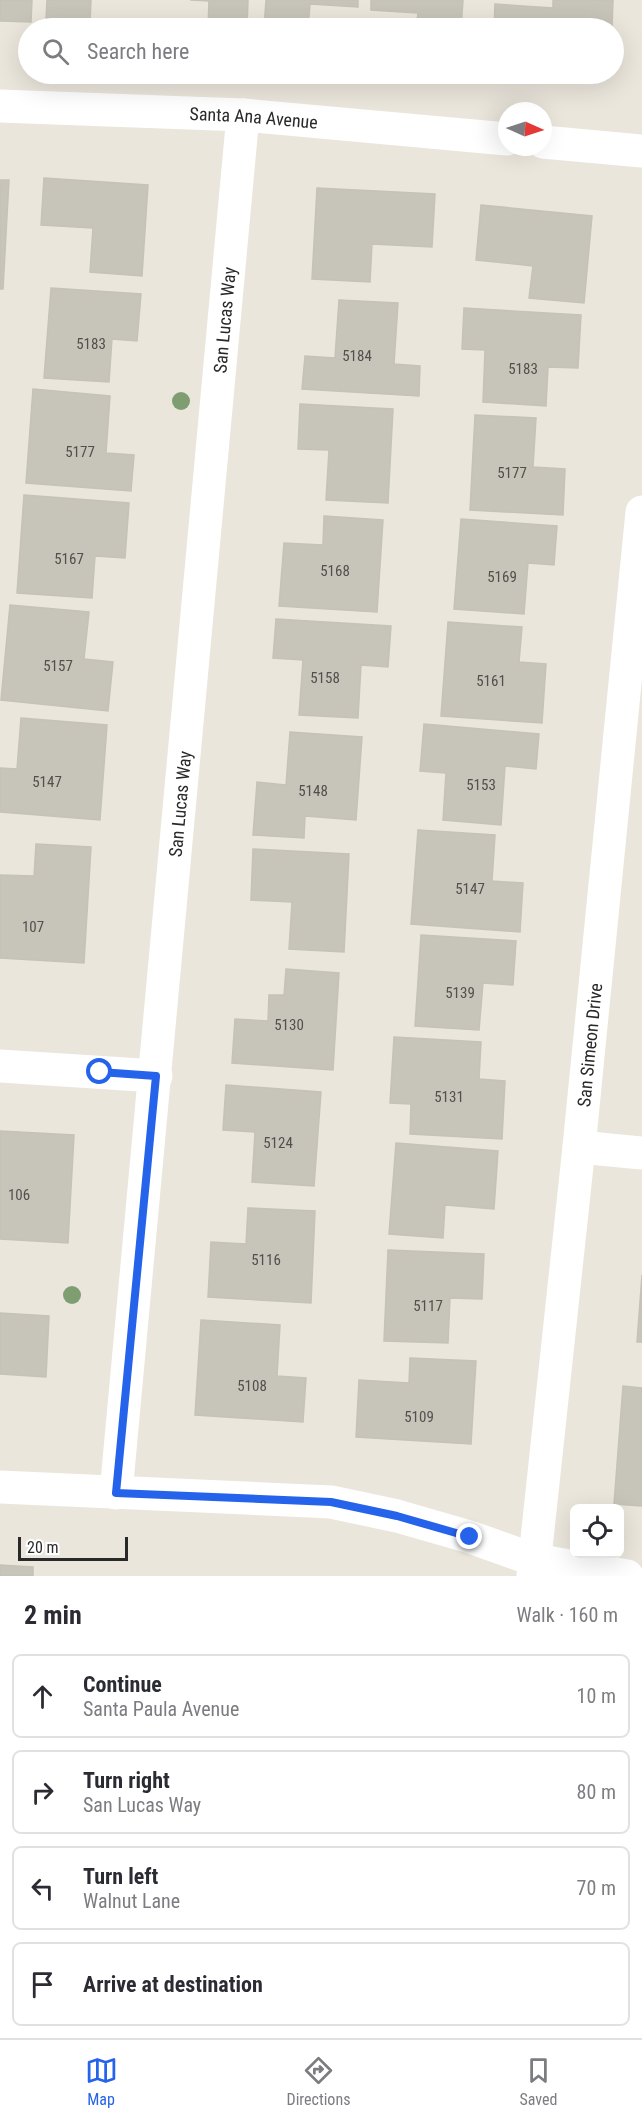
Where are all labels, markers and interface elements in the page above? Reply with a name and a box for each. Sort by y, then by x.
search box [18,18,624,84]
icon: search [39,35,72,68]
text: Search here [87,39,189,64]
north arrow [498,102,552,156]
street label: Santa Ana Avenue [189,103,319,132]
street label: San Lucas Way [209,266,239,374]
house number: 5183 [76,335,106,353]
house number: 5184 [342,347,372,365]
house number: 5183 [508,360,538,378]
house number: 5177 [65,443,95,461]
house number: 5177 [497,464,527,482]
house number: 5167 [54,550,84,568]
house number: 5168 [320,562,350,580]
house number: 5169 [487,568,517,586]
house number: 5157 [43,657,73,675]
house number: 5158 [310,669,340,687]
house number: 5161 [476,672,506,690]
street label: San Lucas Way [164,749,195,858]
house number: 5147 [32,773,62,791]
house number: 5153 [466,776,496,794]
house number: 5148 [298,782,328,800]
house number: 5147 [455,880,485,898]
house number: 107 [22,918,44,936]
street label: San Simeon Drive [573,982,606,1108]
house number: 5139 [445,984,475,1002]
house number: 5130 [274,1016,304,1034]
route start [86,1058,112,1084]
house number: 5131 [434,1088,464,1106]
house number: 5124 [263,1134,293,1152]
house number: 106 [8,1186,30,1204]
house number: 5116 [251,1251,281,1269]
house number: 5117 [413,1297,443,1315]
house number: 5108 [237,1377,267,1395]
house number: 5109 [404,1408,434,1426]
map controls [570,1504,624,1558]
button: locate [570,1504,624,1558]
route end [456,1523,482,1549]
scale bar [18,1534,128,1562]
text: 20 m [27,1538,59,1557]
text: 2 min [24,1600,82,1630]
text: Walk · 160 m [517,1603,618,1627]
text: Continue [83,1672,162,1697]
icon: ahead [26,1680,59,1713]
text: 10 m [577,1684,616,1708]
text: Santa Paula Avenue [83,1697,239,1721]
text: Turn right [83,1768,170,1793]
icon: right [26,1776,59,1809]
text: 80 m [577,1780,616,1804]
text: San Lucas Way [83,1793,201,1817]
text: Turn left [83,1864,158,1889]
icon: left [26,1872,59,1905]
text: 70 m [577,1876,616,1900]
text: Walnut Lane [83,1889,180,1913]
icon: arrive [26,1968,59,2001]
text: Arrive at destination [83,1972,263,1997]
tab: Map [85,2054,118,2109]
tab: Directions [287,2054,350,2109]
tab: Saved [519,2054,557,2109]

